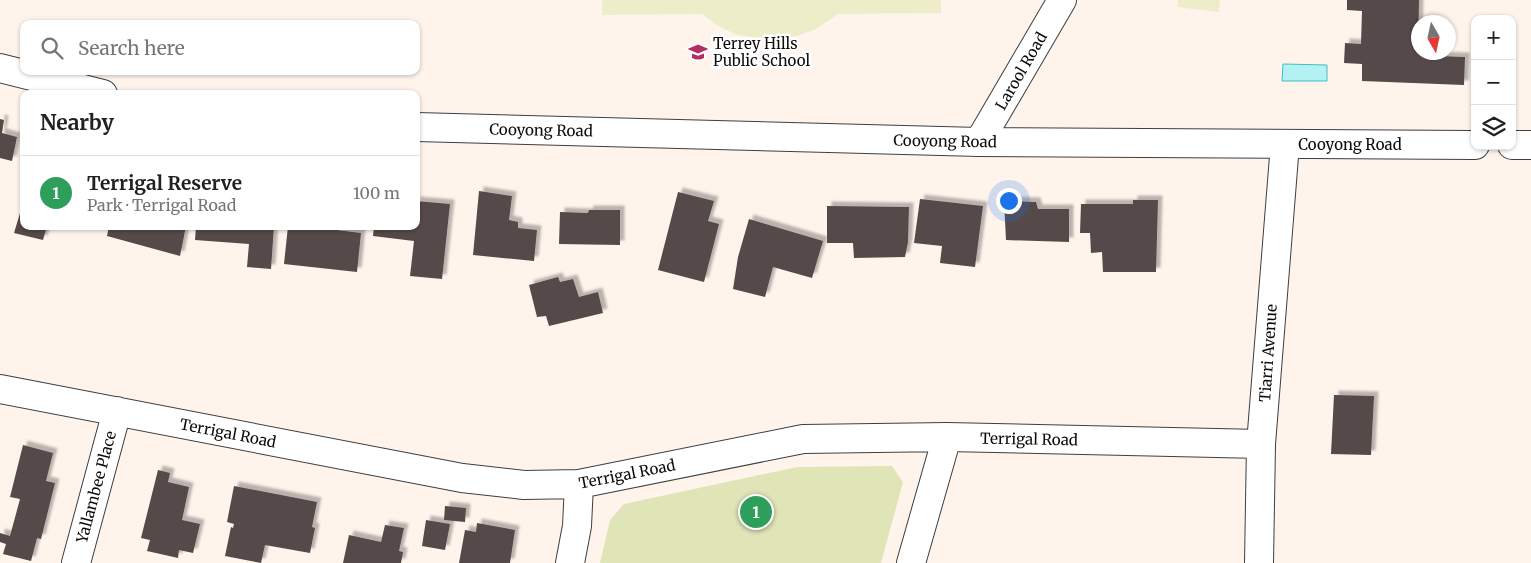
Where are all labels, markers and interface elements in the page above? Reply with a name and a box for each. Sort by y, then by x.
north arrow [1411,15,1456,60]
map controls [1471,15,1516,150]
button: + [1471,15,1516,60]
search box [20,20,420,75]
street label: Larool Road [991,29,1051,113]
icon: search [38,34,66,62]
place label: Terrey Hills Public School [713,34,810,70]
text: Search here [78,36,185,60]
school or university icon: Terrey Hills Public School [687,41,709,63]
button: − [1471,60,1516,105]
button: layers [1471,105,1516,150]
text: Nearby [40,109,114,136]
street label: Cooyong Road [489,120,593,140]
street label: Cooyong Road [893,131,997,151]
street label: Cooyong Road [1298,135,1402,154]
text: Terrigal Reserve [87,171,242,195]
text: 1 [52,183,60,203]
text: 100 m [353,183,400,203]
your location [996,188,1022,214]
text: Park · Terrigal Road [87,195,236,215]
street label: Tiarri Avenue [1255,303,1281,403]
street label: Terrigal Road [178,414,278,452]
street label: Yallambee Place [72,429,120,546]
street label: Terrigal Road [980,429,1078,449]
street label: Terrigal Road [577,455,677,493]
pin: 1 [740,493,772,531]

